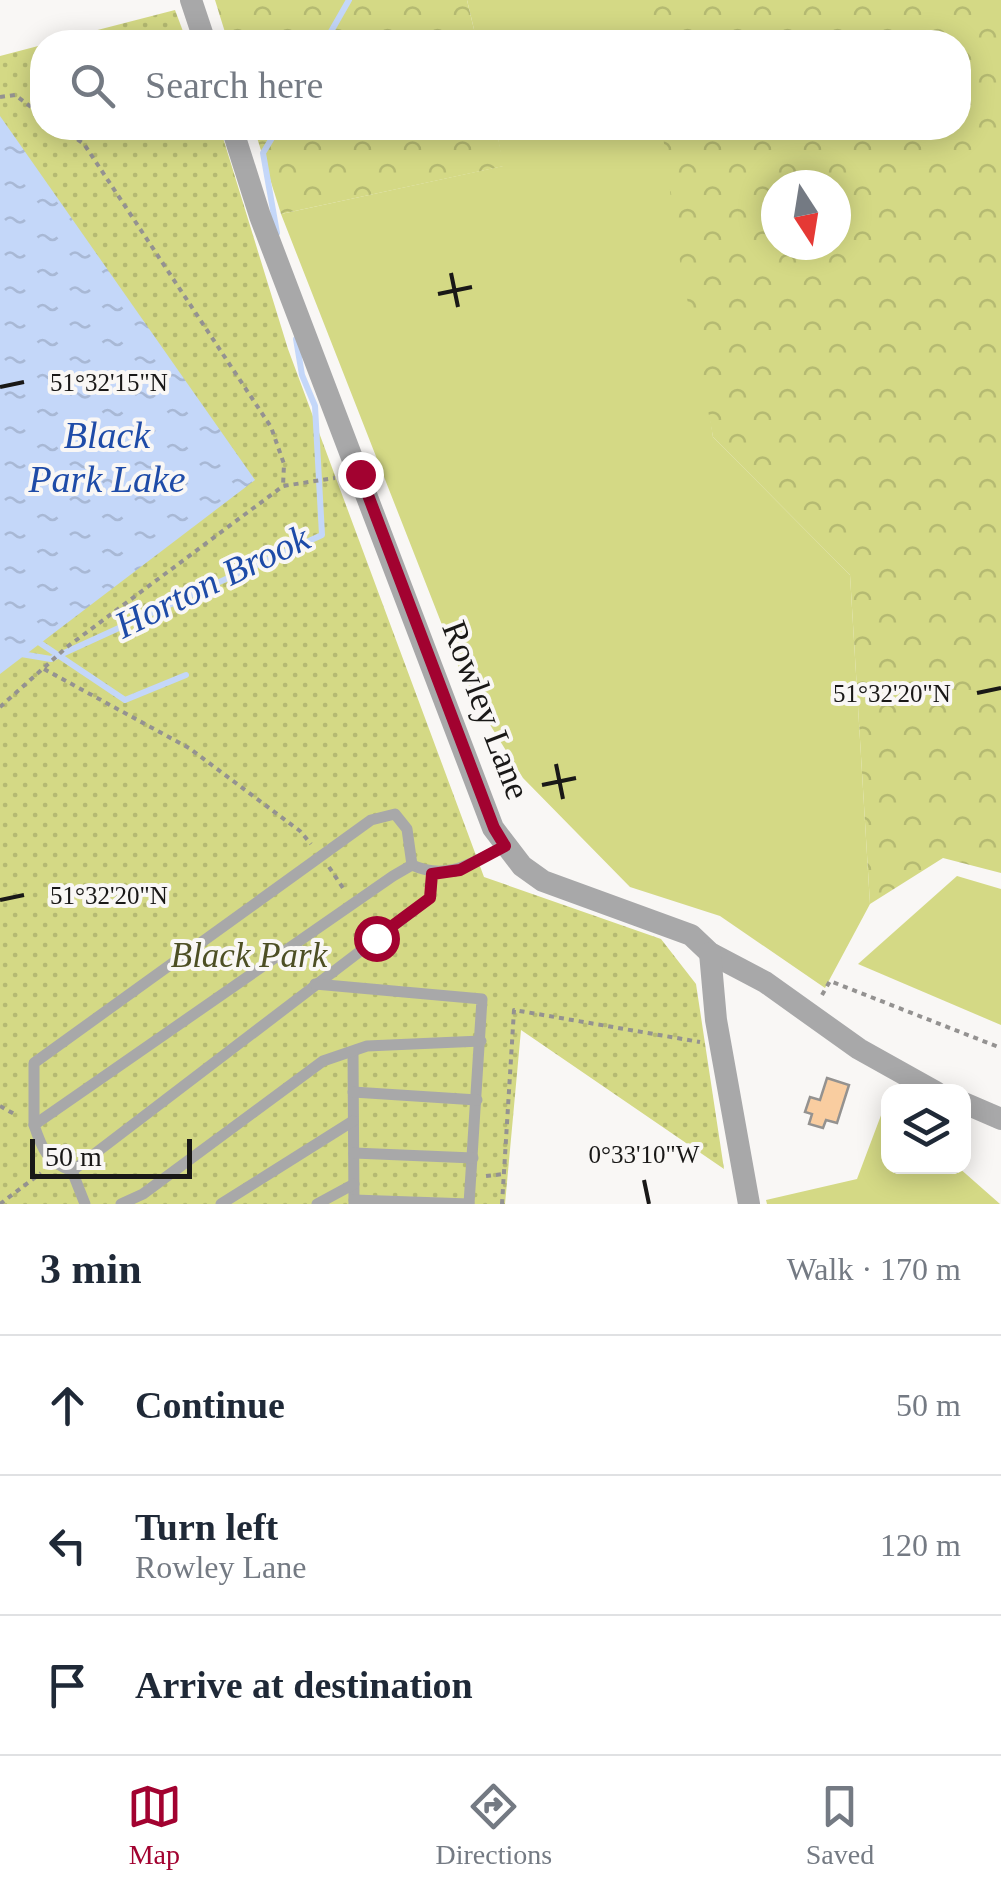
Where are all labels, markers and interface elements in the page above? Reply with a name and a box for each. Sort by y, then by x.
search box [30,30,971,140]
icon: search [65,58,120,113]
text: Search here [145,64,323,106]
north arrow [761,170,851,260]
text: 51°32'15"N [50,369,168,396]
water label: Black Park Lake [27,414,186,500]
route end [338,452,384,498]
water label: Horton Brook [107,515,317,647]
street label: Rowley Lane [434,615,538,805]
text: 51°32'20"N [833,680,951,707]
text: 51°32'20"N [50,882,168,909]
route start [354,916,400,962]
park label: Black Park [171,936,329,975]
map controls [881,1084,971,1174]
button: layers [881,1084,971,1174]
scale bar [30,1134,192,1178]
text: 50 m [45,1141,102,1172]
text: 0°33'10"W [589,1141,700,1168]
text: 3 min [40,1246,142,1292]
text: Walk · 170 m [787,1251,961,1287]
icon: ahead [40,1378,95,1433]
text: Continue [135,1384,285,1426]
text: 50 m [896,1387,961,1423]
text: Turn left [135,1506,278,1548]
icon: left [40,1518,95,1573]
text: 120 m [880,1527,961,1563]
text: Rowley Lane [135,1549,307,1585]
icon: arrive [40,1658,95,1713]
text: Arrive at destination [135,1664,473,1706]
tab: Map [127,1779,182,1871]
tab: Directions [435,1779,552,1871]
tab: Saved [806,1779,874,1871]

